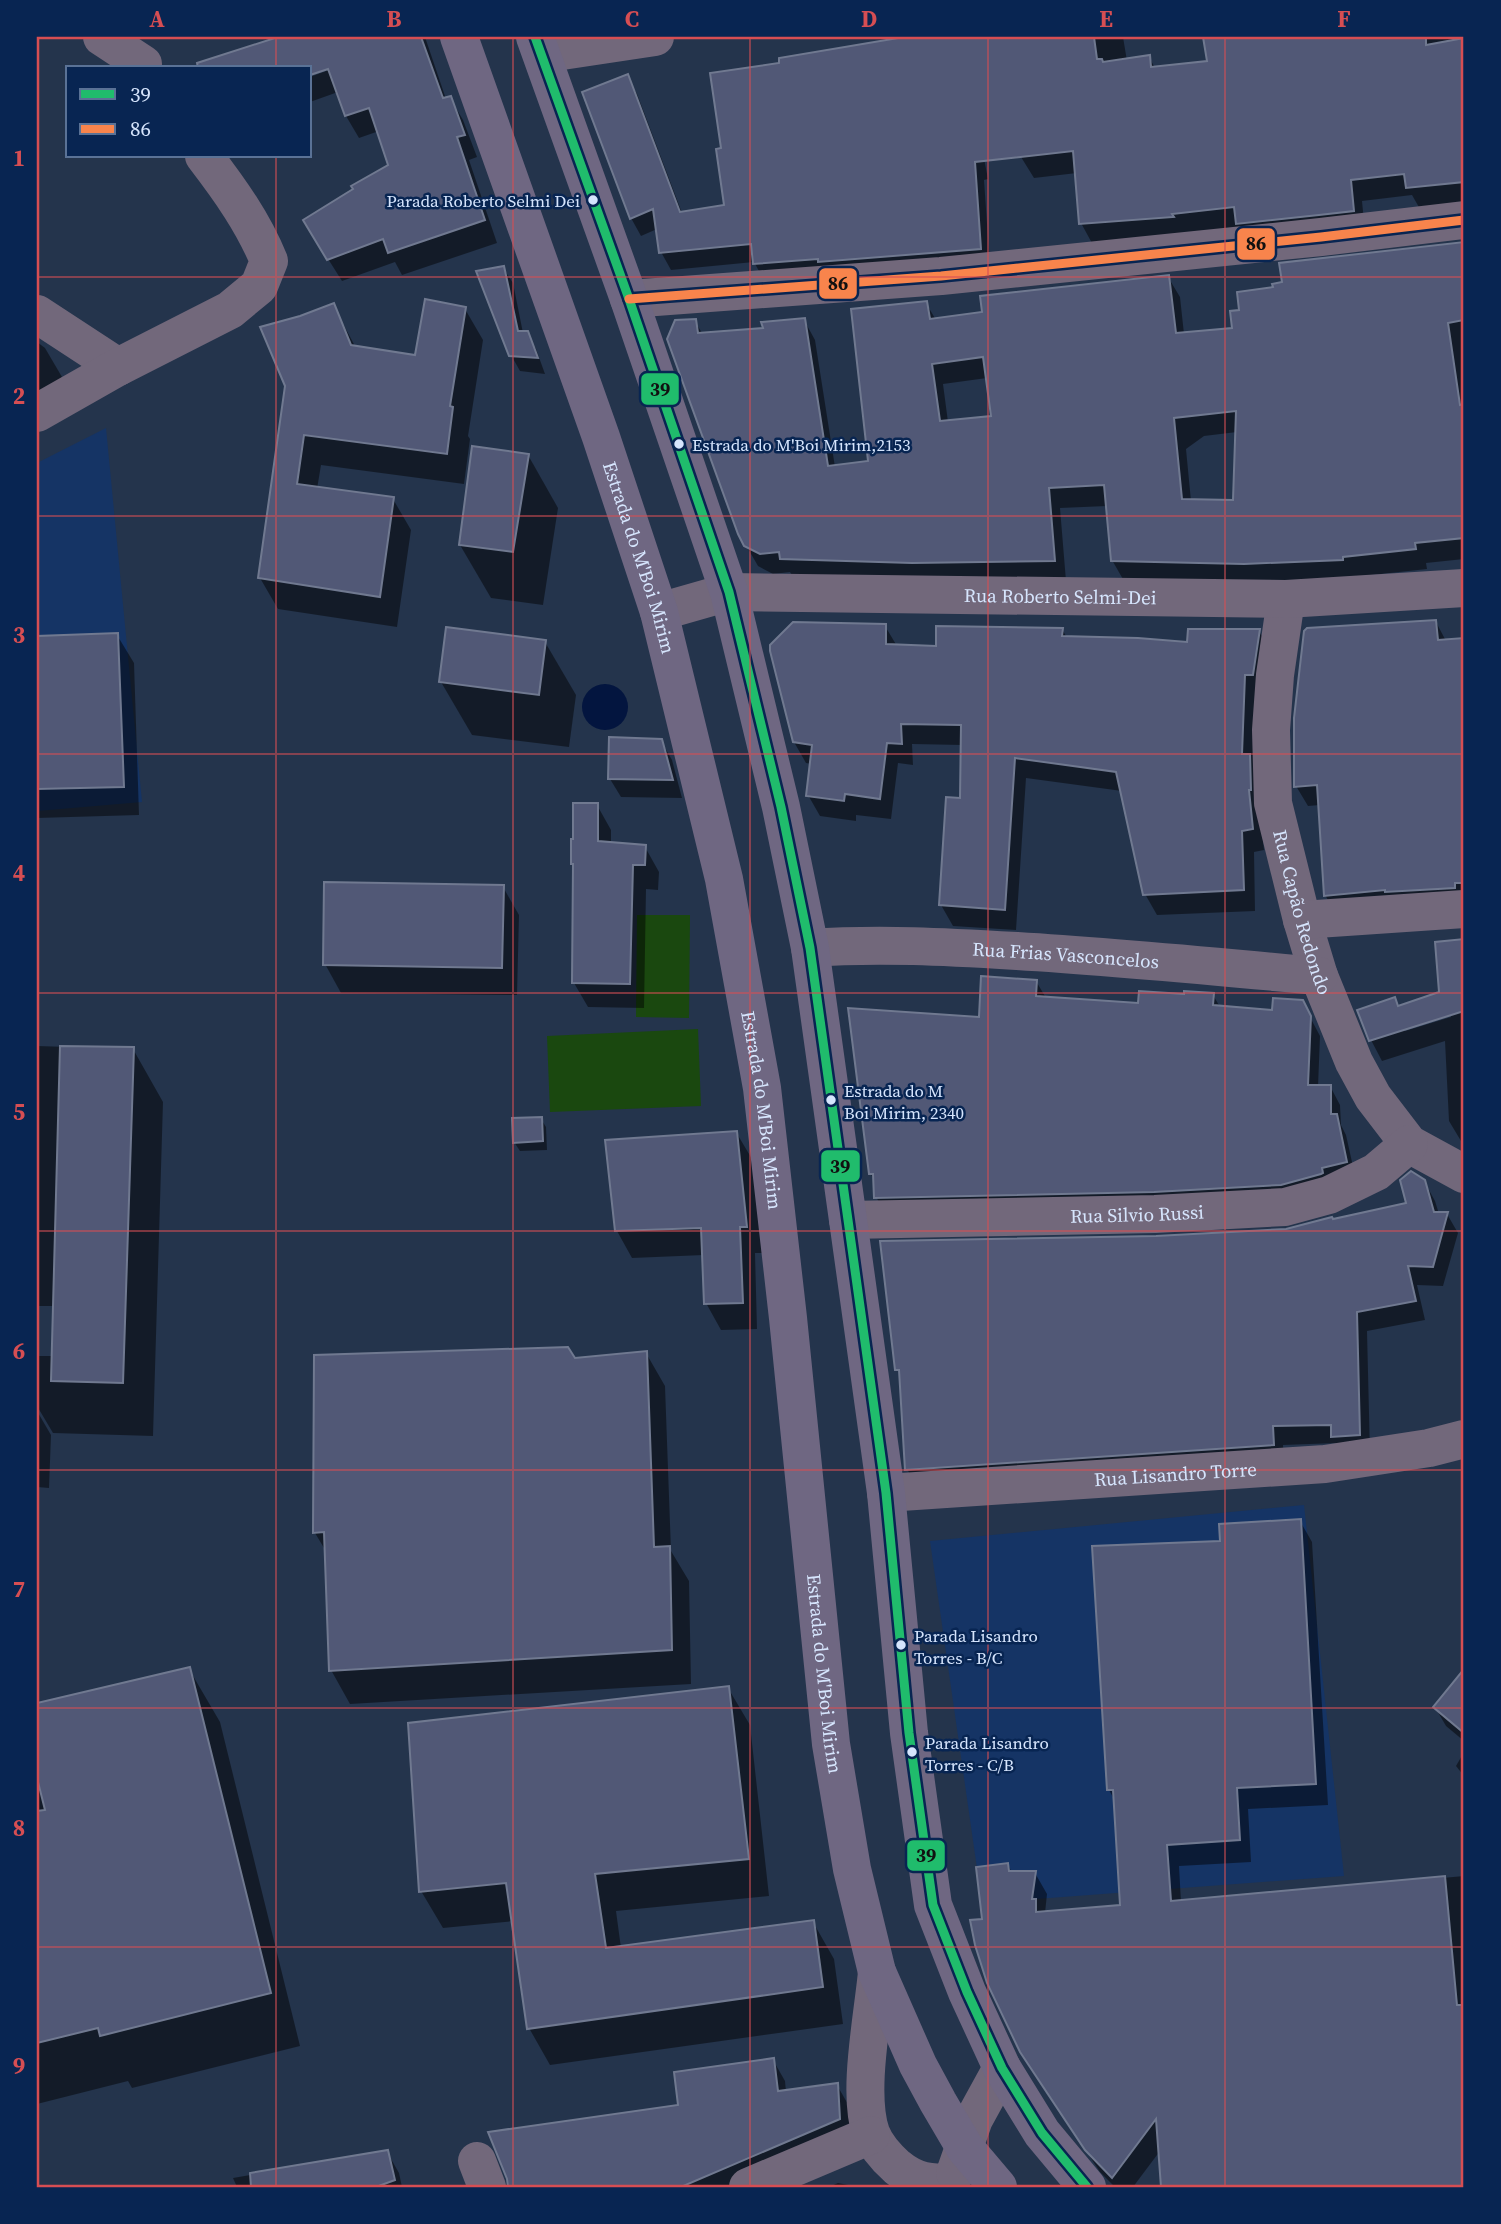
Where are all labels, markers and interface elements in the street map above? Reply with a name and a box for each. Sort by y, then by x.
text: A [149,3,165,35]
text: B [387,3,402,35]
text: C [625,3,639,35]
text: D [861,3,877,35]
text: E [1099,3,1113,35]
text: F [1337,3,1351,35]
legend [66,66,312,158]
text: 39 [130,80,151,109]
text: 86 [130,114,151,143]
text: 1 [13,142,25,174]
place label: Parada Roberto Selmi Dei [386,189,580,213]
marker: Parada Roberto Selmi Dei [586,193,600,207]
line badge: 86 [1236,227,1276,261]
text: 86 [1246,230,1266,256]
line badge: 86 [818,267,858,300]
text: 86 [828,270,848,296]
line badge: 39 [640,372,680,406]
text: 39 [650,376,670,402]
text: 2 [13,380,25,412]
place label: Estrada do M'Boi Mirim,2153 [692,433,910,457]
marker: Estrada do M'Boi Mirim,2153 [672,437,686,451]
street label: Estrada do M'Boi Mirim [597,458,682,656]
street label: Rua Roberto Selmi-Dei [964,582,1157,610]
text: 3 [13,619,25,651]
street label: Rua Capão Redondo [1267,827,1338,999]
text: 4 [13,857,25,889]
street label: Rua Frias Vasconcelos [972,936,1160,975]
street label: Estrada do M'Boi Mirim [735,1009,789,1211]
place label: Estrada do M Boi Mirim, 2340 [844,1079,964,1125]
marker: Estrada do M Boi Mirim, 2340 [824,1093,838,1107]
text: 5 [13,1096,25,1128]
line badge: 39 [820,1149,861,1183]
text: 39 [830,1153,850,1179]
street label: Rua Silvio Russi [1070,1198,1205,1229]
text: 6 [13,1335,25,1367]
street label: Rua Lisandro Torre [1093,1456,1258,1492]
text: 7 [13,1573,25,1605]
street label: Estrada do M'Boi Mirim [801,1573,849,1775]
place label: Parada Lisandro Torres - B/C [914,1624,1038,1670]
marker: Parada Lisandro Torres - B/C [894,1638,908,1652]
place label: Parada Lisandro Torres - C/B [925,1731,1049,1777]
marker: Parada Lisandro Torres - C/B [905,1745,919,1759]
text: 8 [13,1812,25,1844]
line badge: 39 [906,1839,946,1872]
text: 39 [916,1842,936,1868]
text: 9 [13,2050,25,2082]

